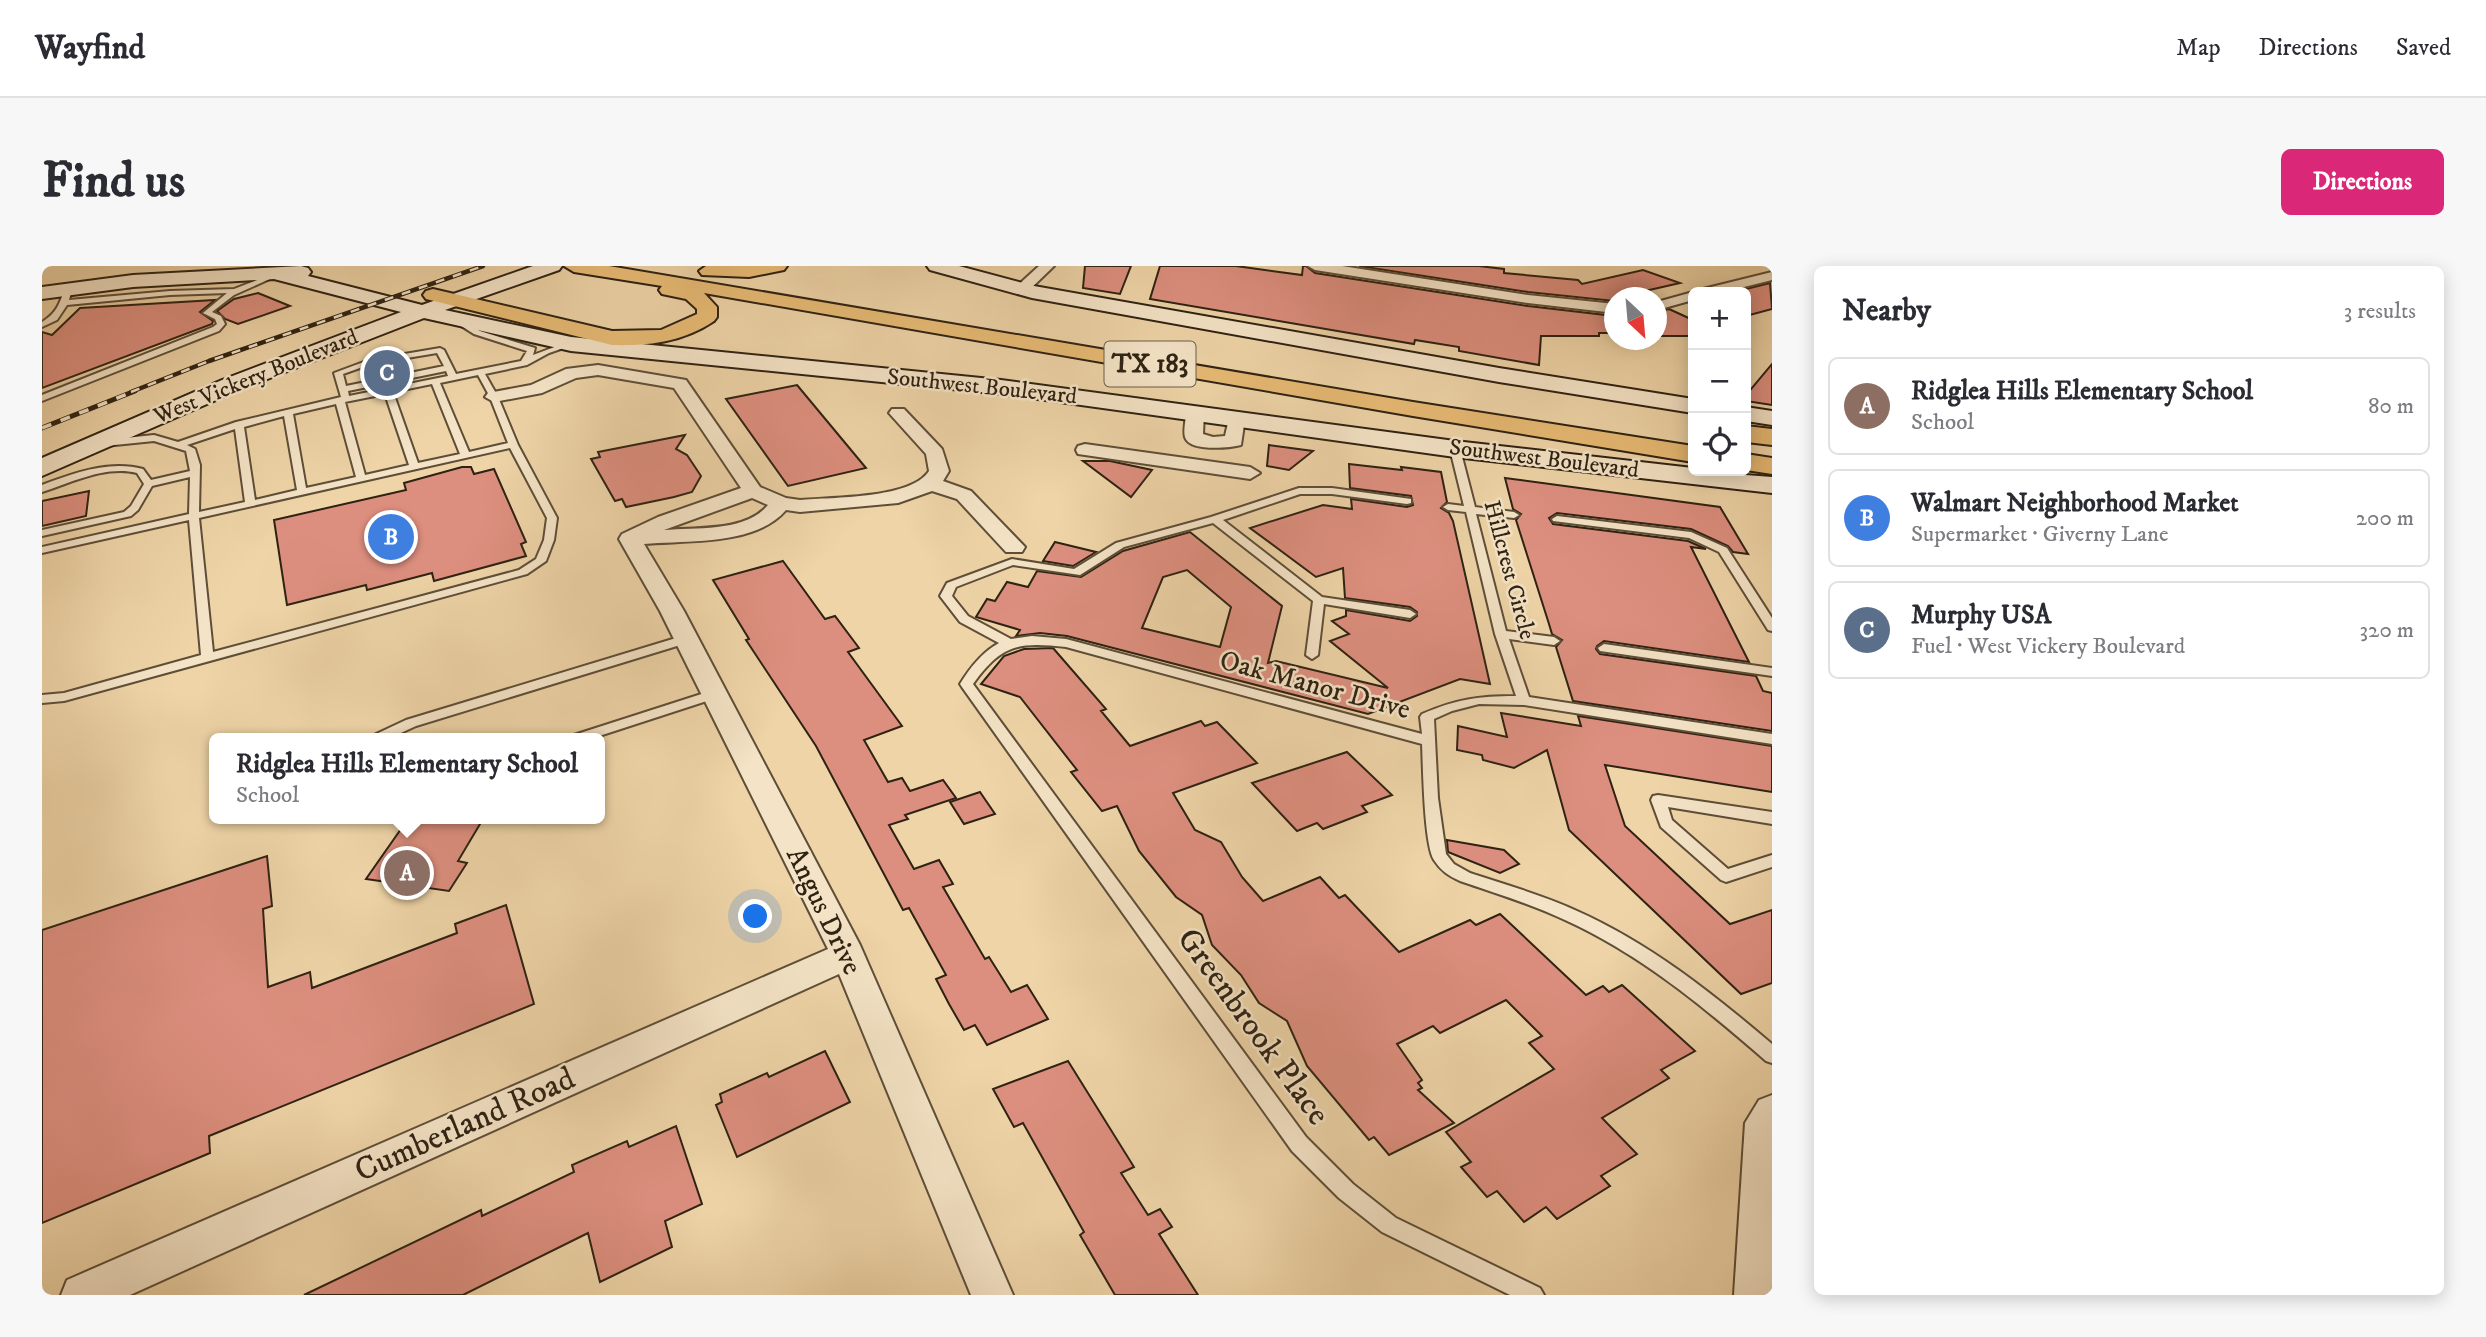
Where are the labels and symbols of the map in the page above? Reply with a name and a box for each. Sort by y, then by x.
north arrow [1604,287,1667,350]
street label: West Vickery Boulevard [149,323,363,432]
road number: TX 183 [1104,342,1196,386]
pin: C [364,347,410,399]
street label: Southwest Boulevard [886,363,1079,411]
street label: Southwest Boulevard [1448,433,1641,485]
street label: Hillcrest Circle [1477,497,1541,643]
pin: B [368,511,414,563]
street label: Oak Manor Drive [1216,643,1414,727]
street label: Angus Drive [778,842,870,980]
pin: A [384,847,430,899]
your location [738,899,772,933]
street label: Greenbrook Place [1168,920,1338,1134]
street label: Cumberland Road [349,1058,582,1192]

